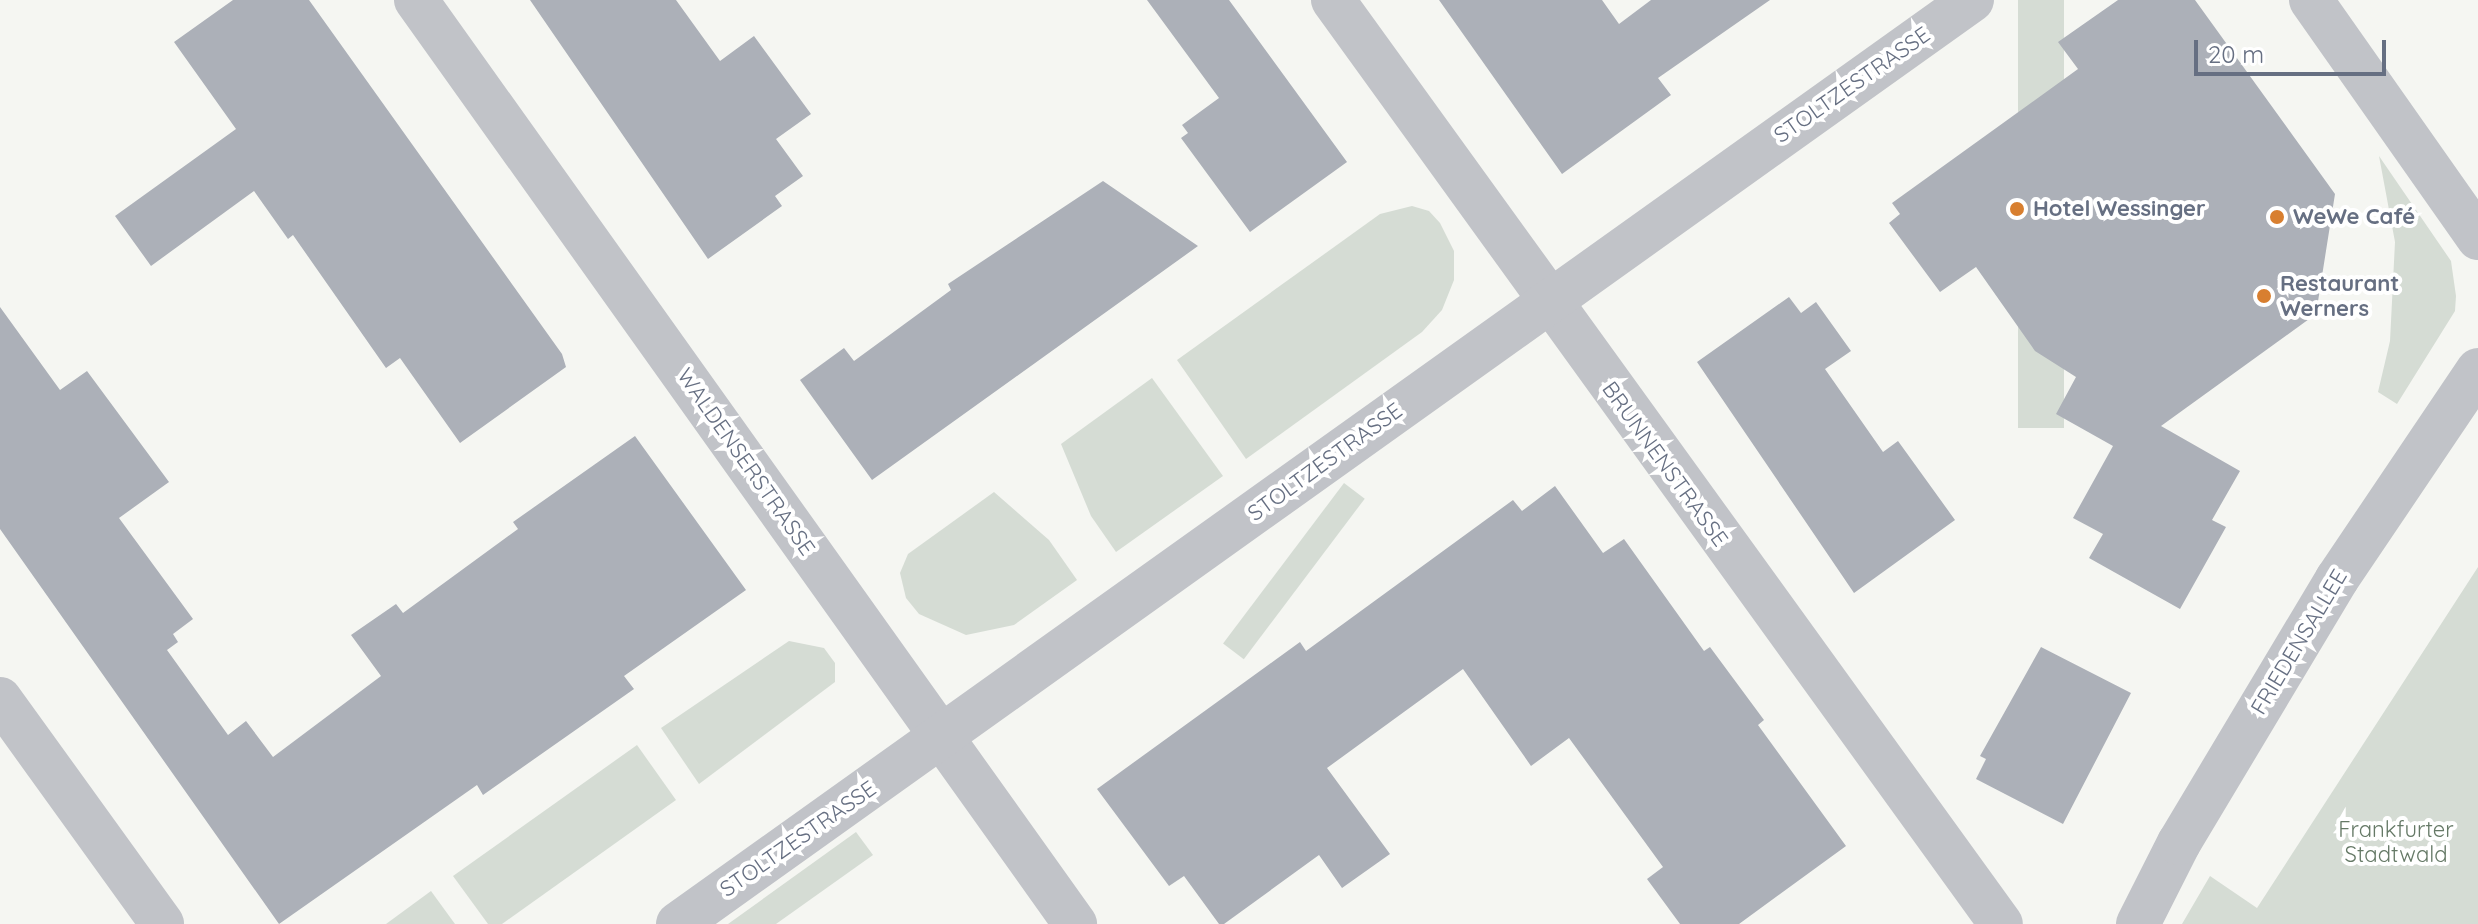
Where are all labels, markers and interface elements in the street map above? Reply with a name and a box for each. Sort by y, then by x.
street label: STOLTZESTRASSE [1769,21,1935,149]
scale bar [2198,24,2390,74]
text: 20 m [2208,39,2264,69]
place label: Hotel Wessinger [2033,196,2206,222]
marker: Hotel Wessinger [2008,200,2026,218]
place label: WeWe Café [2293,204,2415,230]
marker: WeWe Café [2268,208,2286,226]
place label: Restaurant Werners [2280,270,2399,322]
marker: Restaurant Werners [2255,287,2273,305]
street label: WALDENSERSTRASSE [671,363,821,561]
street label: BRUNNENSTRASSE [1596,377,1734,551]
street label: STOLTZESTRASSE [1243,397,1407,527]
street label: FRIEDENSALLEE [2245,565,2353,719]
street label: STOLTZESTRASSE [715,775,881,903]
park label: Frankfurter Stadtwald [2338,816,2454,868]

